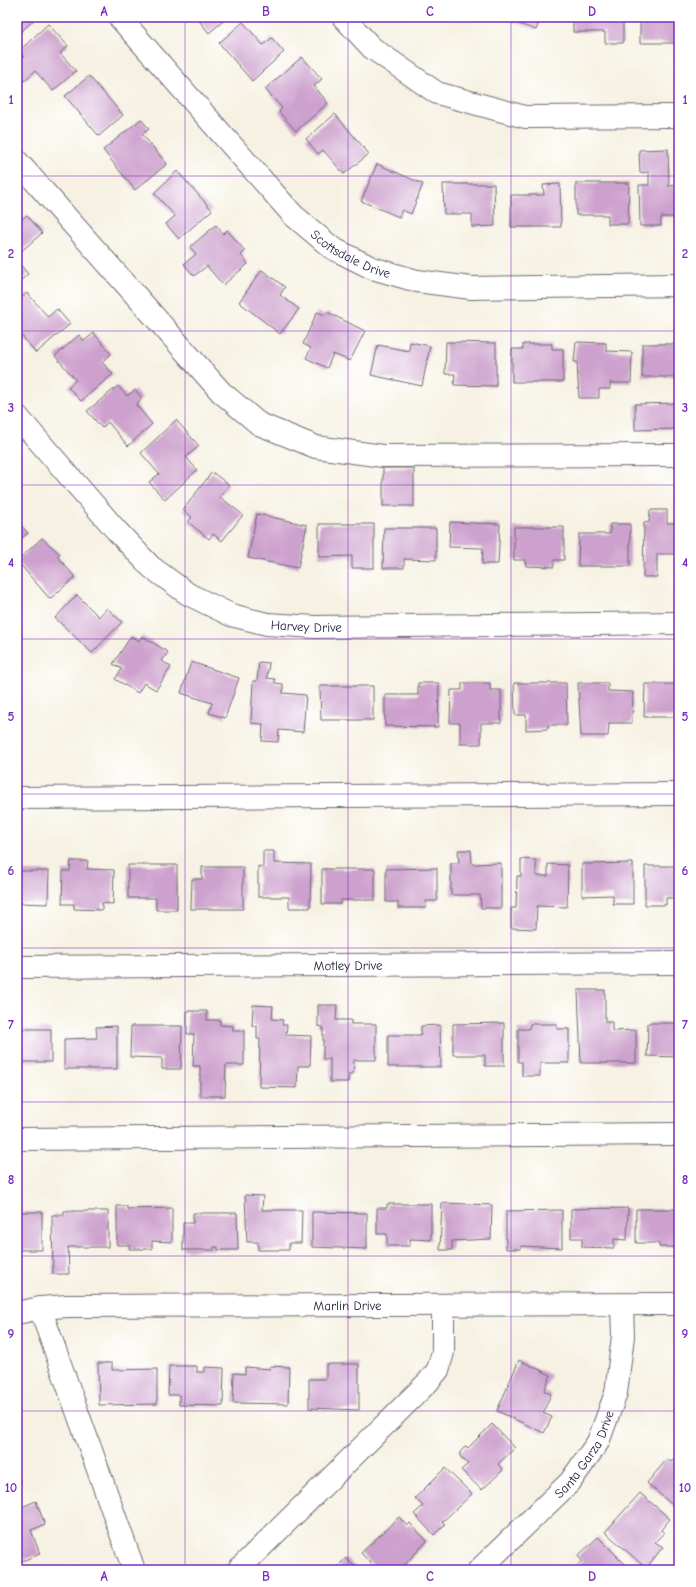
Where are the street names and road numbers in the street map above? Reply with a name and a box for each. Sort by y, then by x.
street label: Scottsdale Drive [308,226,393,281]
street label: Harvey Drive [270,617,342,635]
street label: Motley Drive [313,957,383,973]
street label: Marlin Drive [313,1297,382,1313]
street label: Santa Garza Drive [551,1408,617,1501]

